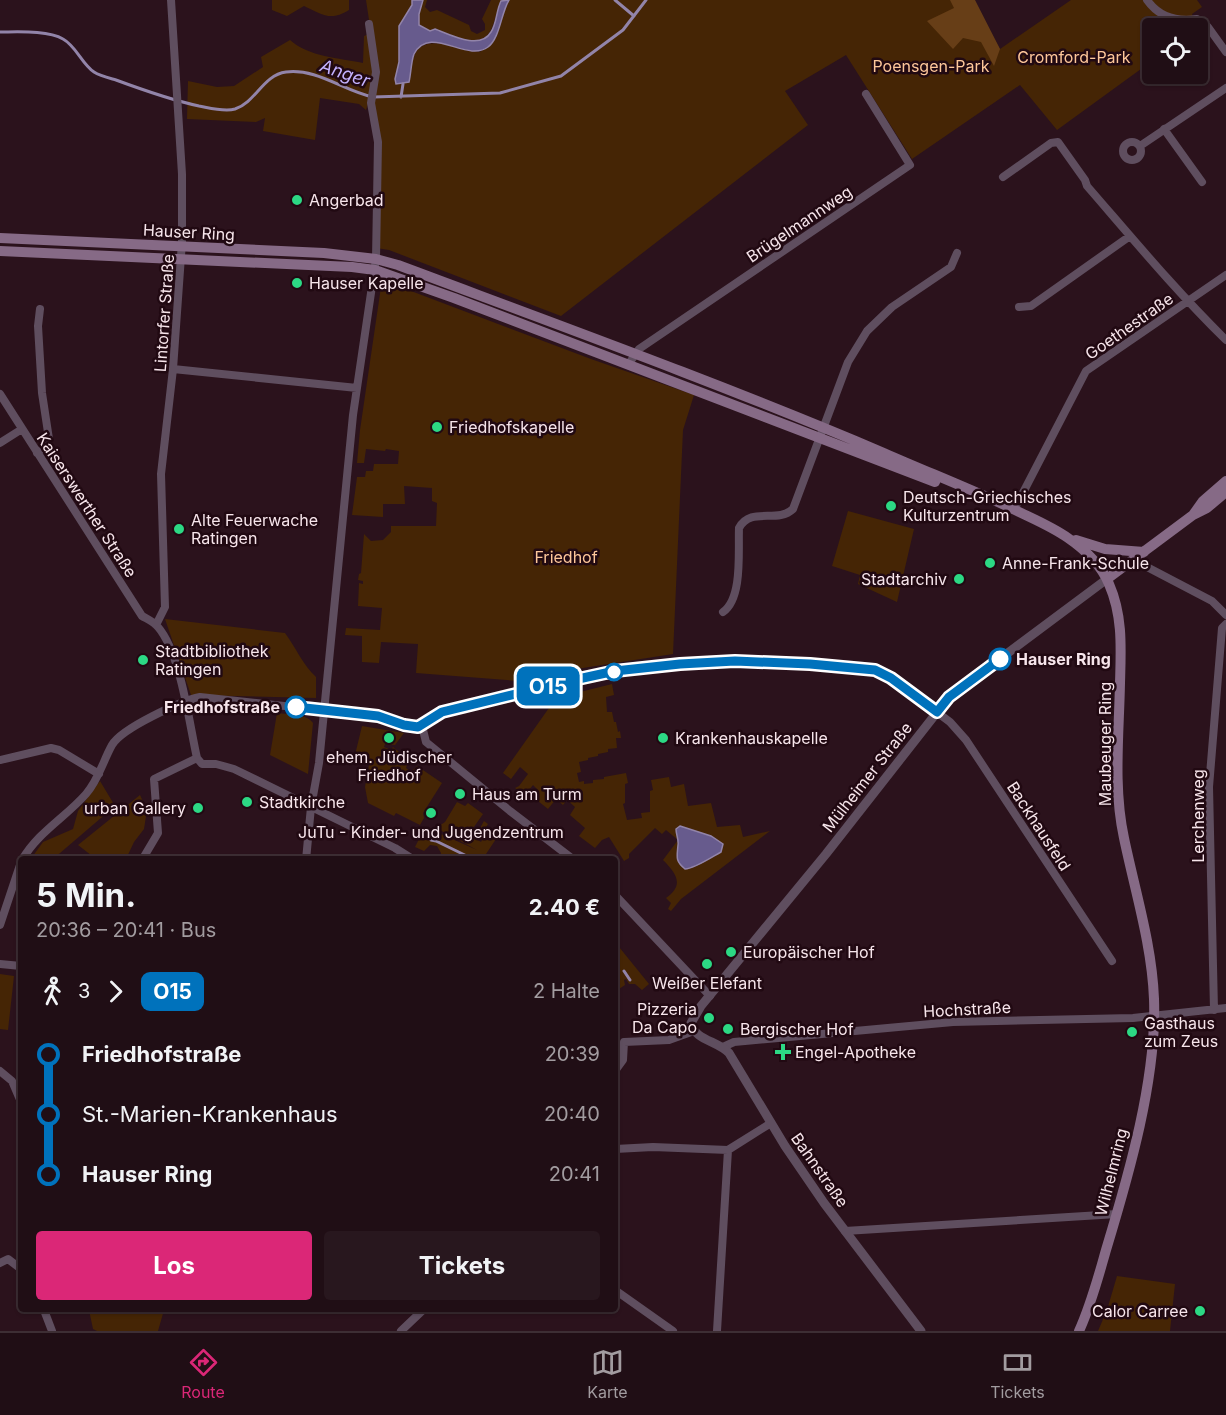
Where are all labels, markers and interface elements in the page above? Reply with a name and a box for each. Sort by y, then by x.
map controls [1142,18,1208,84]
button: locate [1142,18,1208,84]
park label: Cromford-Park [1017,47,1131,67]
water label: Anger [316,54,374,92]
park label: Poensgen-Park [872,56,990,76]
street label: Brügelmannweg [742,181,856,267]
place label: Angerbad [309,190,384,210]
marker: Angerbad [290,193,304,207]
street label: Hauser Ring [143,220,235,244]
street label: Lintorfer Straße [150,253,178,373]
place label: Hauser Kapelle [309,273,424,293]
marker: Hauser Kapelle [290,276,304,290]
street label: Goethestraße [1081,288,1177,364]
place label: Friedhofskapelle [449,417,574,437]
marker: Friedhofskapelle [430,420,444,434]
street label: Kaiserswerther Straße [33,429,141,581]
place label: Deutsch-Griechisches Kulturzentrum [903,487,1072,525]
marker: Deutsch-Griechisches Kulturzentrum [884,499,898,513]
place label: Alte Feuerwache Ratingen [191,510,318,548]
marker: Alte Feuerwache Ratingen [172,522,186,536]
park label: Friedhof [534,547,598,567]
place label: Anne-Frank-Schule [1002,553,1149,573]
marker: Anne-Frank-Schule [983,556,997,570]
place label: Stadtarchiv [861,569,947,589]
marker: Stadtarchiv [952,572,966,586]
place label: Stadtbibliothek Ratingen [155,641,269,679]
marker: Hauser Ring [989,648,1011,670]
place label: Hauser Ring [1016,649,1111,669]
marker: Stadtbibliothek Ratingen [136,653,150,667]
unlabelled marker [605,663,623,681]
line badge: O15 [514,666,582,706]
text: O15 [529,674,567,699]
street label: Maubeuger Ring [1095,682,1115,806]
marker: Friedhofstraße [285,696,307,718]
place label: Friedhofstraße [164,697,280,717]
street label: Mülheimer Straße [818,718,916,836]
place label: Krankenhauskapelle [675,728,828,748]
marker: ehem. Jüdischer Friedhof [382,731,396,745]
marker: Krankenhauskapelle [656,731,670,745]
place label: ehem. Jüdischer Friedhof [326,747,452,785]
street label: Lerchenweg [1188,769,1208,863]
street label: Backhausfeld [1003,778,1075,874]
place label: Haus am Turm [472,784,582,804]
marker: Haus am Turm [453,787,467,801]
place label: Stadtkirche [259,792,345,812]
marker: Stadtkirche [240,795,254,809]
place label: urban Gallery [84,798,186,818]
marker: urban Gallery [191,801,205,815]
marker: JuTu - Kinder- und Jugendzentrum [424,806,438,820]
place label: JuTu - Kinder- und Jugendzentrum [298,822,564,842]
text: 5 Min. [36,875,136,915]
text: 2.40 € [529,894,600,920]
text: 20:36 – 20:41 · Bus [36,918,216,942]
place label: Europäischer Hof [743,942,875,962]
marker: Europäischer Hof [724,945,738,959]
marker: Weißer Elefant [700,957,714,971]
place label: Weißer Elefant [652,973,762,993]
icon: walk [36,975,69,1008]
icon: forward [99,975,132,1008]
text: 3 [78,979,90,1003]
text: O15 [153,979,192,1004]
text: 2 Halte [533,979,600,1003]
street label: Hochstraße [923,997,1011,1021]
place label: Pizzeria Da Capo [632,999,697,1037]
marker: Pizzeria Da Capo [702,1011,716,1025]
place label: Gasthaus zum Zeus [1144,1013,1218,1051]
place label: Bergischer Hof [740,1019,854,1039]
marker: Bergischer Hof [721,1022,735,1036]
marker: Gasthaus zum Zeus [1125,1025,1139,1039]
text: Friedhofstraße [82,1041,241,1067]
text: 20:39 [545,1042,600,1066]
place label: Engel-Apotheke [795,1042,916,1062]
marker: Engel-Apotheke [776,1045,790,1059]
text: St.-Marien-Krankenhaus [82,1101,338,1127]
text: 20:40 [544,1102,600,1126]
street label: Wilhelmring [1090,1126,1132,1218]
street label: Bahnstraße [787,1129,853,1211]
text: Hauser Ring [82,1161,213,1187]
text: 20:41 [549,1162,600,1186]
button: Los [36,1231,312,1300]
button: Tickets [324,1231,600,1300]
place label: Calor Carree [1092,1301,1188,1321]
marker: Calor Carree [1193,1304,1207,1318]
tab: Route [181,1346,225,1402]
tab: Karte [587,1346,628,1402]
tab: Tickets [990,1346,1045,1402]

